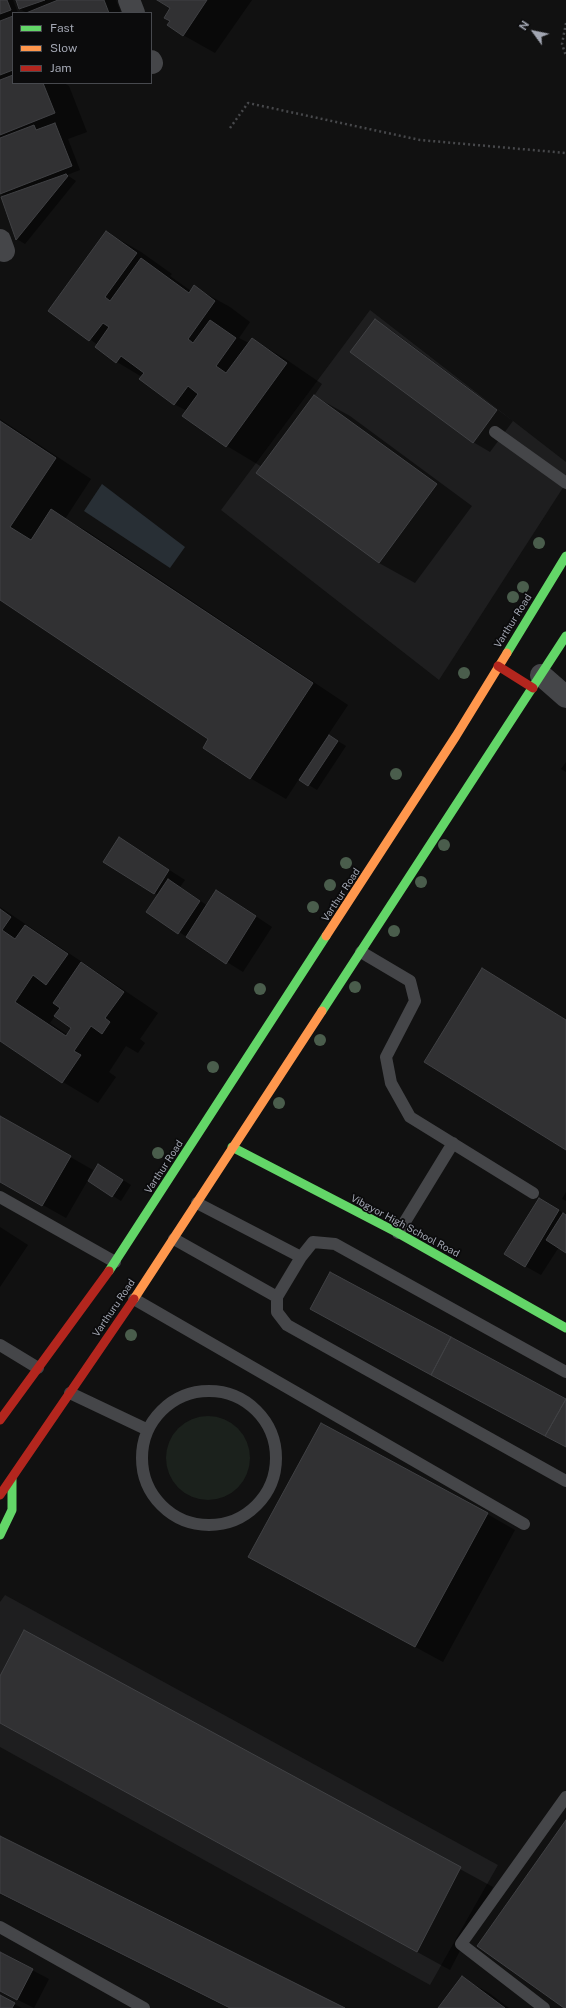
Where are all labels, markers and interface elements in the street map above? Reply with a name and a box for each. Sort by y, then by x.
legend [12,12,152,84]
north arrow [514,12,554,52]
text: N [517,19,531,32]
text: Fast [50,21,74,35]
text: Slow [50,41,77,55]
text: Jam [50,61,72,75]
street label: Varthur Road [492,592,534,650]
street label: Varthur Road [319,866,363,924]
street label: Varthur Road [142,1138,186,1196]
street label: Vibgyor High School Road [349,1192,461,1260]
street label: Varthuru Road [90,1277,138,1339]

